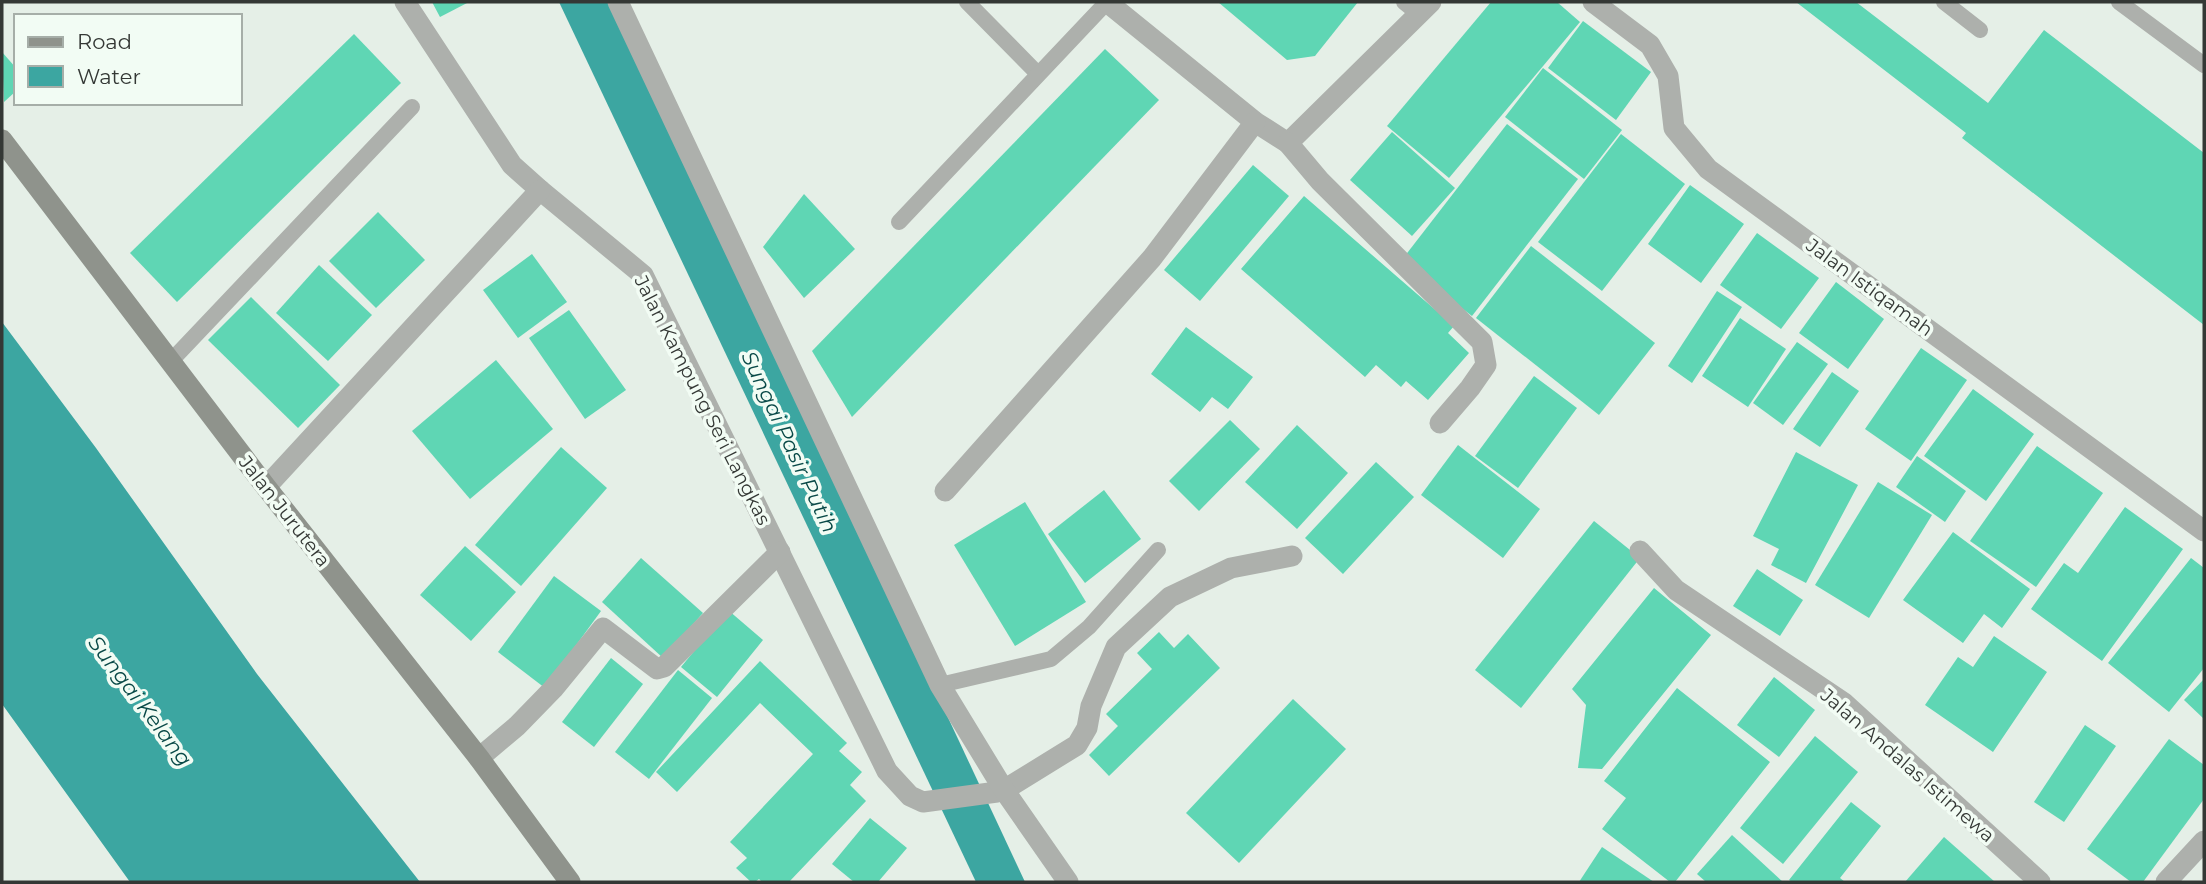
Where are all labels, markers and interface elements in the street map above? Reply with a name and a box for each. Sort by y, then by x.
legend [14,14,242,105]
text: Road [77,29,132,54]
text: Water [77,64,141,89]
street label: Jalan Istiqamah [1801,233,1938,341]
street label: Jalan Kampung Seri Langkas [629,271,776,529]
water label: Sungai Pasir Putih [736,347,843,537]
street label: Jalan Jurutera [234,450,335,571]
water label: Sungai Kelang [83,631,198,771]
street label: Jalan Andalas Istimewa [1815,683,1999,847]

